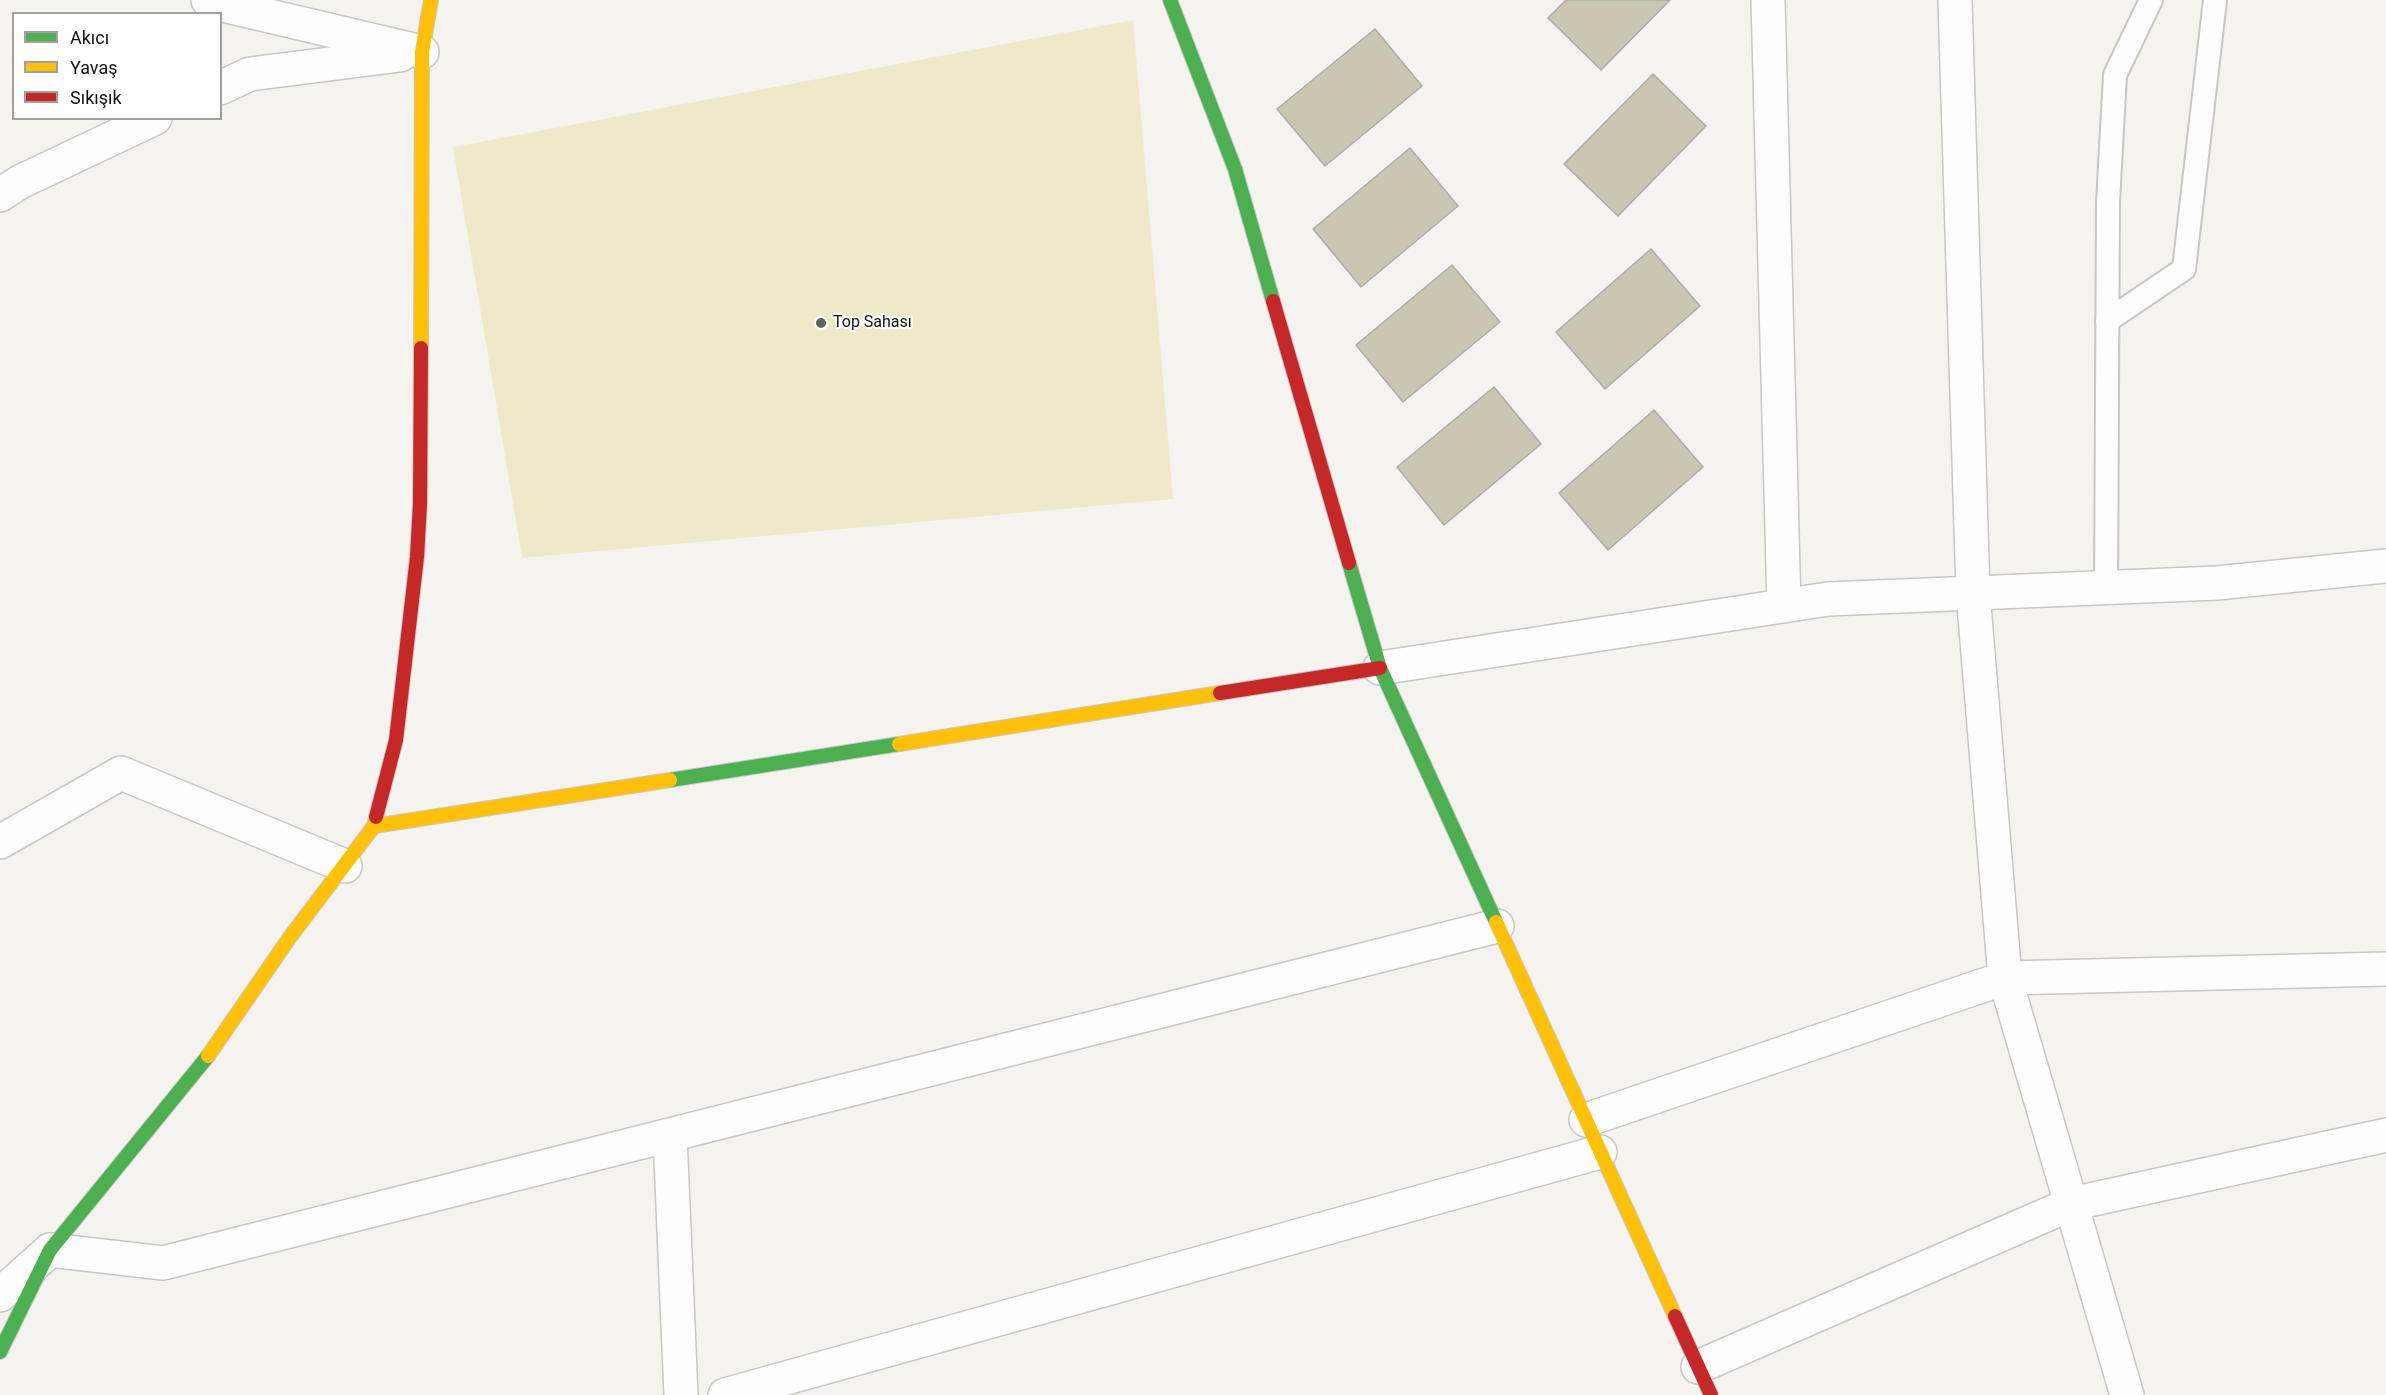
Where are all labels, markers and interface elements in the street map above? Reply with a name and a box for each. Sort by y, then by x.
legend [12,12,222,120]
text: Akıcı [70,27,109,48]
text: Yavaş [70,57,118,78]
text: Sıkışık [70,87,122,108]
place label: Top Sahası [833,313,912,333]
marker: Top Sahası [814,316,828,330]

